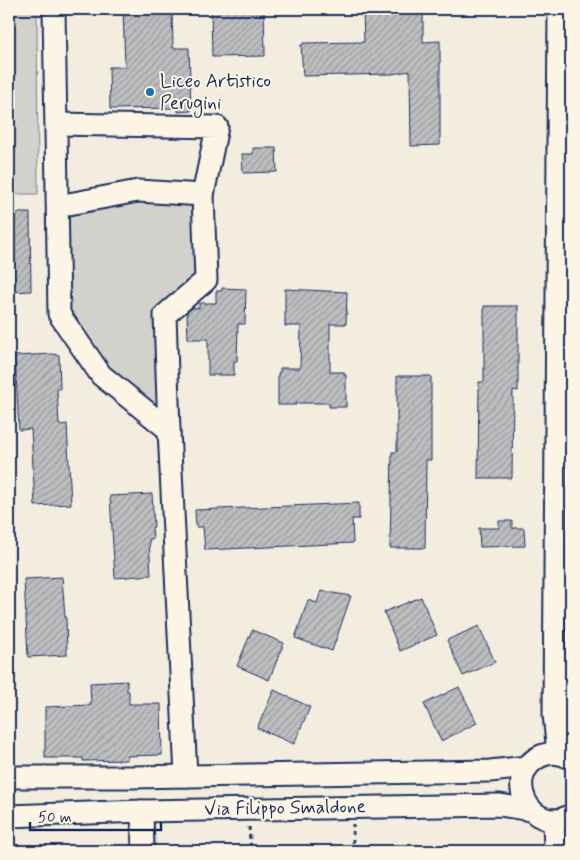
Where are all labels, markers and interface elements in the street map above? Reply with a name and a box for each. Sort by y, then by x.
place label: Liceo Artistico Perugini [160,69,271,118]
marker: Liceo Artistico Perugini [144,86,156,98]
street label: Via Filippo Smaldone [204,794,366,822]
scale bar [30,800,161,832]
text: 50 m [38,808,72,828]

